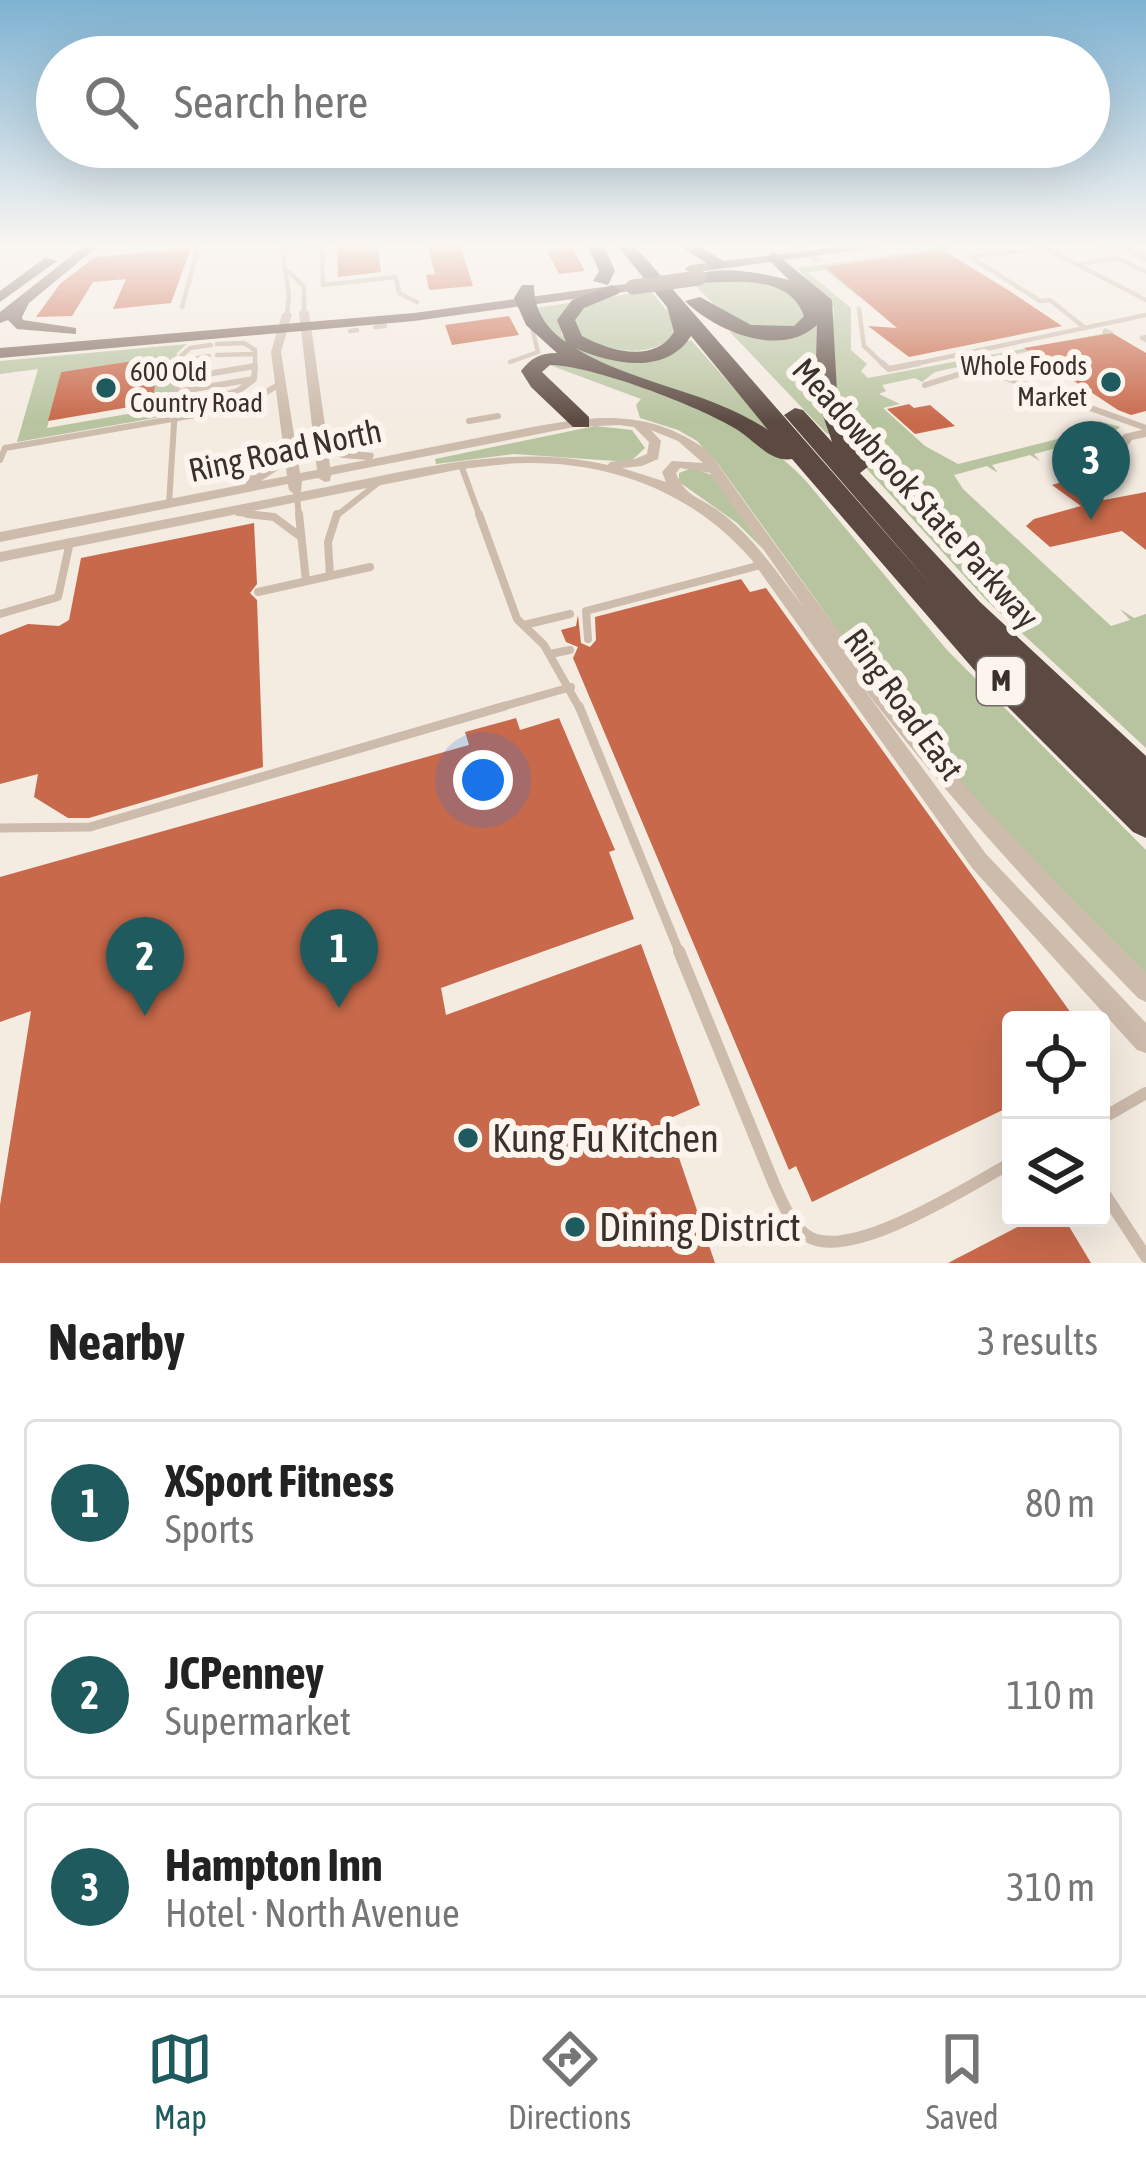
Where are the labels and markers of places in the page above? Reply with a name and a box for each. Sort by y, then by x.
place label: Whole Foods Market [961,350,1087,412]
place label: 600 Old Country Road [130,356,263,418]
marker: Whole Foods Market [1098,369,1124,395]
marker: 600 Old Country Road [93,375,119,401]
pin: 3 [1052,421,1130,520]
pin: 1 [300,909,378,1008]
pin: 2 [106,917,184,1016]
place label: Kung Fu Kitchen [492,1116,719,1160]
marker: Kung Fu Kitchen [455,1125,481,1151]
place label: Dining District [599,1205,801,1249]
marker: Dining District [562,1214,588,1240]

